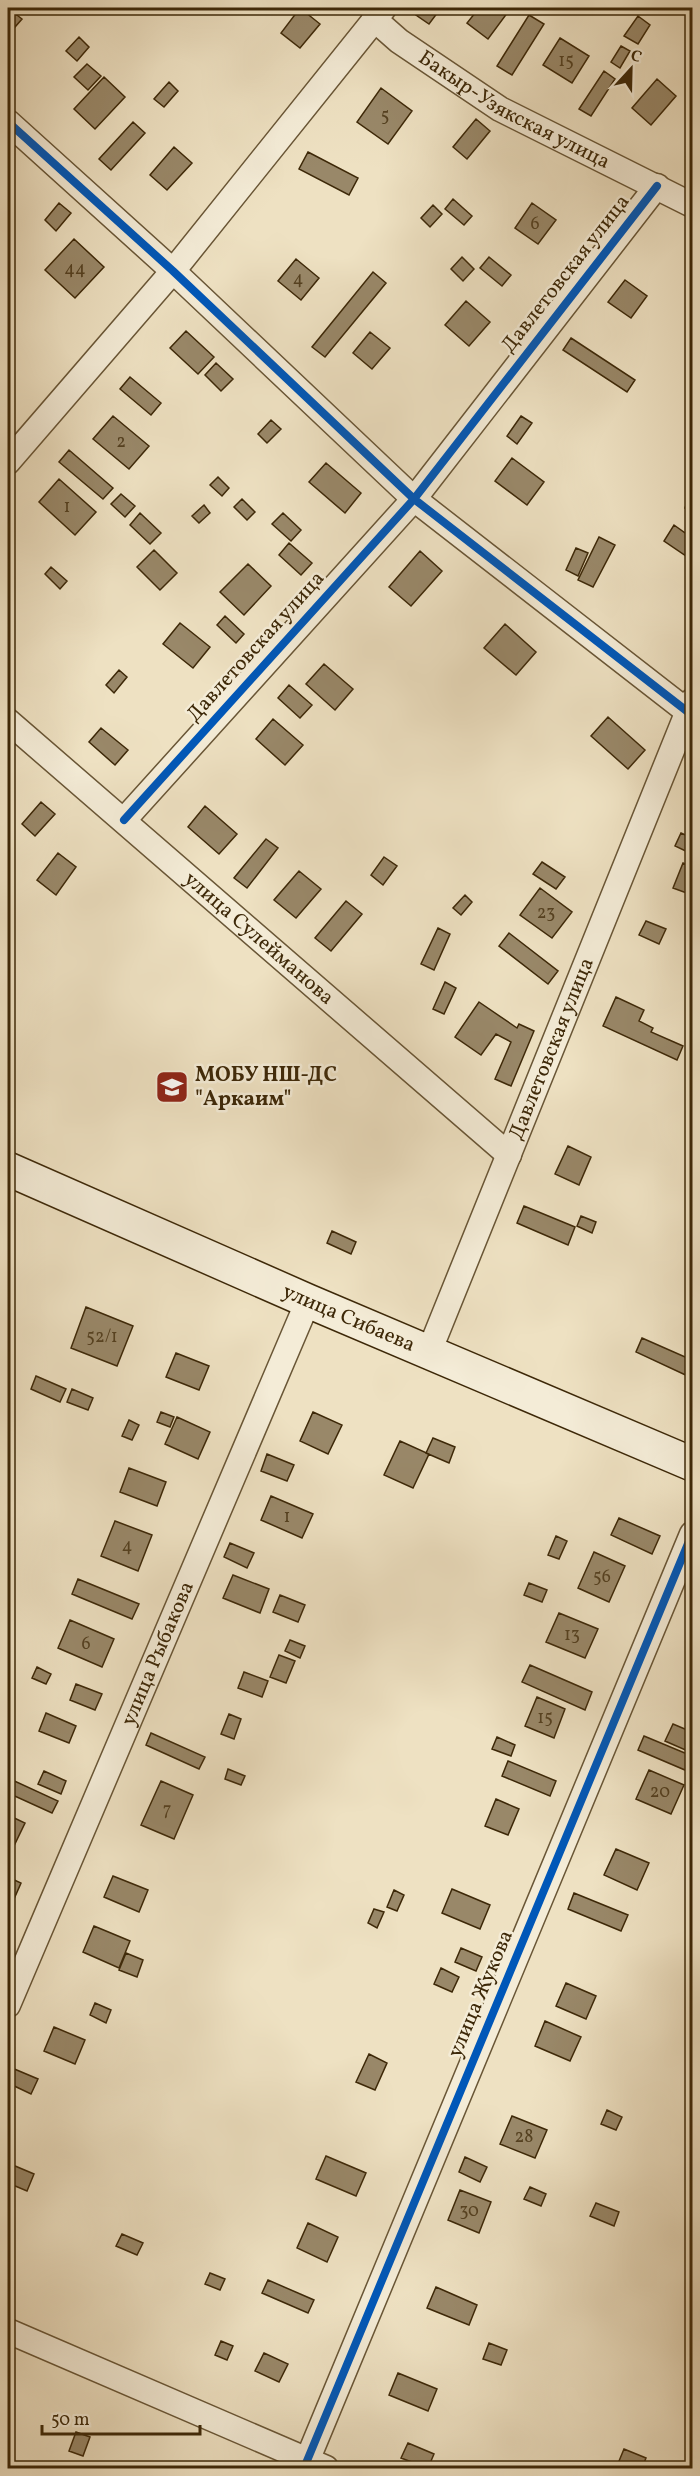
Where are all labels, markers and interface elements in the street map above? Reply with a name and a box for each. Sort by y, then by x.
north arrow [601,39,661,99]
street label: Бакыр-Узякская улица [413,44,615,176]
text: С [627,45,645,69]
house number: 15 [558,49,574,74]
house number: 5 [381,104,389,129]
street label: Давлетовская улица [495,189,637,359]
house number: 6 [530,212,540,237]
house number: 44 [64,257,86,282]
house number: 4 [293,267,303,292]
house number: 2 [116,430,126,455]
house number: 1 [64,495,70,520]
street label: Давлетовская улица [180,565,332,729]
street label: улица Сулейманова [177,865,340,1012]
house number: 23 [537,901,555,926]
street label: Давлетовская улица [502,953,601,1144]
place label: МОБУ НШ-ДС "Аркаим" [195,1061,337,1114]
school or university icon: МОБУ НШ-ДС "Аркаим" [154,1069,190,1105]
street label: улица Сибаева [278,1277,420,1359]
house number: 52/1 [86,1325,118,1350]
house number: 1 [284,1505,290,1530]
house number: 4 [122,1534,132,1559]
house number: 56 [593,1565,611,1590]
street label: улица Рыбакова [114,1577,201,1730]
house number: 13 [564,1623,580,1648]
house number: 6 [81,1632,91,1657]
house number: 15 [537,1706,553,1731]
house number: 20 [650,1780,670,1805]
house number: 7 [163,1798,171,1823]
street label: улица Жукова [441,1926,521,2062]
house number: 28 [515,2125,533,2150]
house number: 30 [459,2199,479,2224]
scale bar [42,2398,200,2436]
text: 50 m [51,2408,90,2433]

